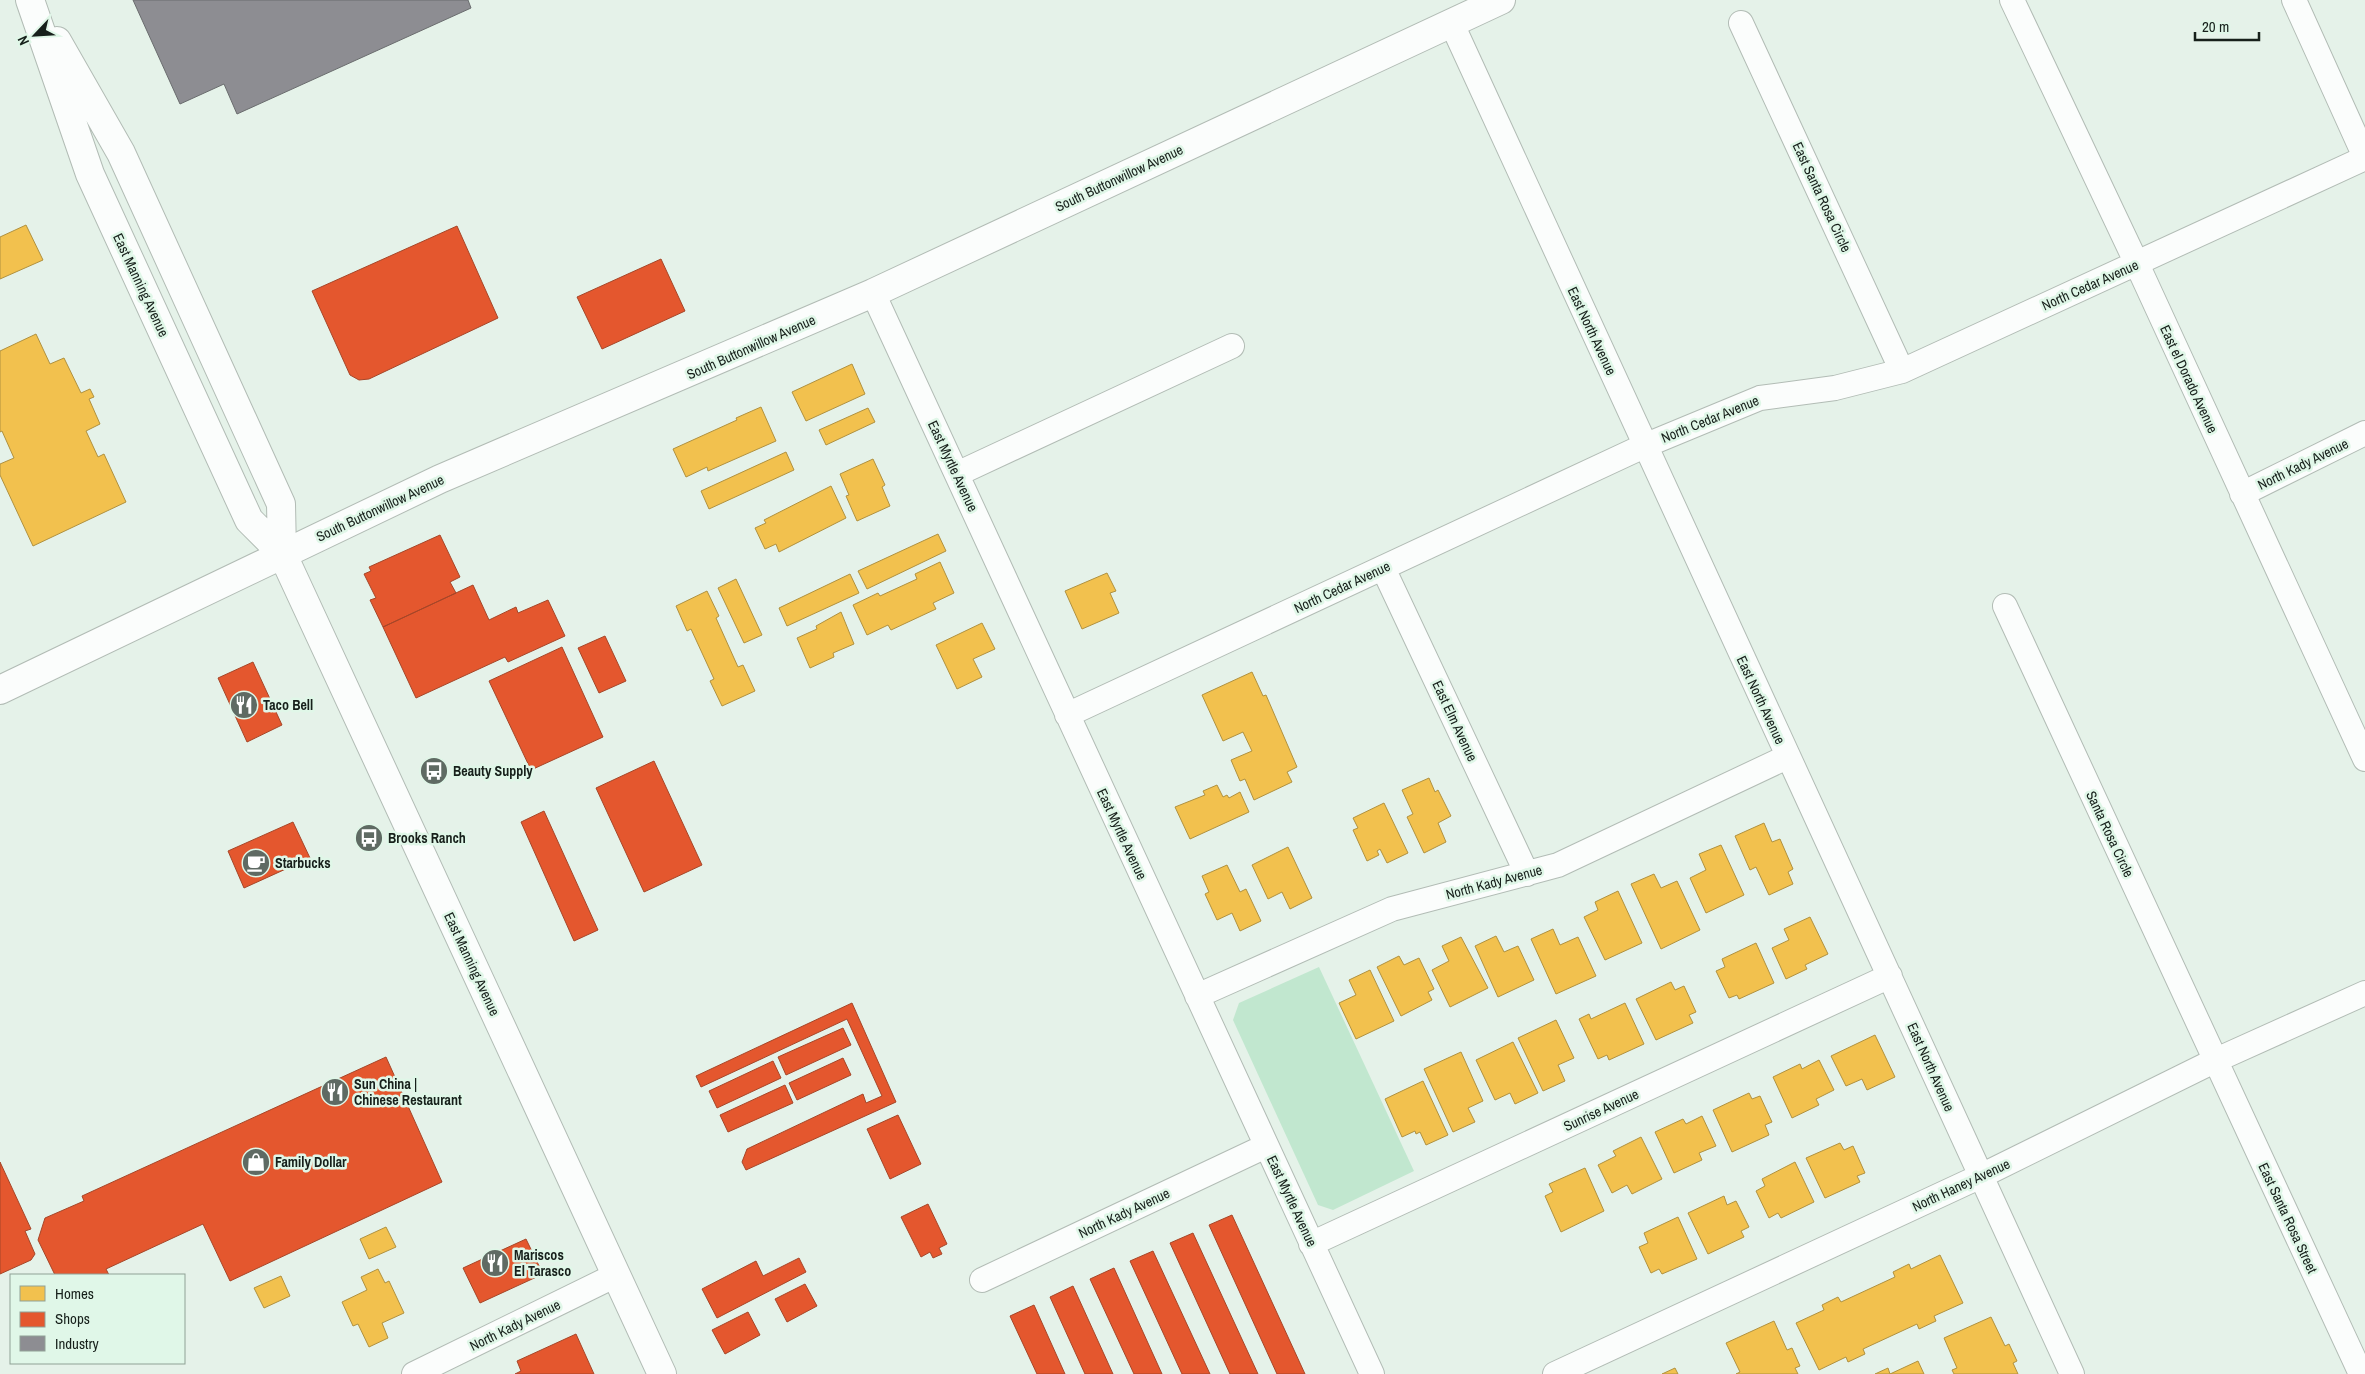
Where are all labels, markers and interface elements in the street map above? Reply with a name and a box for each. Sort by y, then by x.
north arrow [10,10,60,60]
scale bar [2195,10,2259,42]
text: 20 m [2202,16,2229,37]
text: N [13,33,33,48]
street label: East Santa Rosa Circle [1789,139,1855,255]
street label: South Buttonwillow Avenue [1052,140,1186,216]
street label: East Manning Avenue [109,230,173,340]
street label: North Cedar Avenue [2039,256,2141,314]
street label: East North Avenue [1564,284,1620,378]
street label: South Buttonwillow Avenue [684,311,818,383]
street label: East el Dorado Avenue [2156,322,2222,436]
street label: North Cedar Avenue [1658,391,1762,447]
street label: East Myrtle Avenue [924,417,982,515]
street label: North Kady Avenue [2255,434,2351,494]
street label: South Buttonwillow Avenue [313,470,447,546]
street label: North Cedar Avenue [1291,557,1393,617]
street label: East North Avenue [1733,653,1789,747]
street label: East Elm Avenue [1428,678,1482,764]
restaurant icon: Taco Bell [229,690,259,720]
place label: Taco Bell [263,696,313,714]
bus stop icon: Beauty Supply [419,756,449,786]
place label: Beauty Supply [453,762,533,780]
street label: East Myrtle Avenue [1093,785,1151,883]
street label: Santa Rosa Circle [2082,788,2138,880]
bus stop icon: Brooks Ranch [354,823,384,853]
place label: Brooks Ranch [388,829,466,847]
cafe icon: Starbucks [241,848,271,878]
place label: Starbucks [275,854,331,872]
street label: North Kady Avenue [1444,861,1544,903]
street label: East Manning Avenue [440,909,504,1019]
street label: East North Avenue [1903,1020,1959,1114]
place label: Sun China | Chinese Restaurant [354,1075,462,1109]
restaurant icon: Sun China | Chinese Restaurant [320,1077,350,1107]
street label: Sunrise Avenue [1561,1085,1641,1135]
shop icon: Family Dollar [241,1147,271,1177]
street label: East Myrtle Avenue [1263,1152,1321,1250]
place label: Family Dollar [275,1153,347,1171]
street label: North Haney Avenue [1909,1154,2013,1216]
street label: East Santa Rosa Street [2254,1160,2322,1276]
street label: North Kady Avenue [1075,1184,1173,1242]
place label: Mariscos El Tarasco [514,1246,571,1280]
restaurant icon: Mariscos El Tarasco [480,1248,510,1278]
legend [10,1274,185,1364]
text: Homes [55,1283,94,1304]
street label: North Kady Avenue [467,1295,563,1355]
text: Shops [55,1308,90,1329]
text: Industry [55,1333,100,1354]

